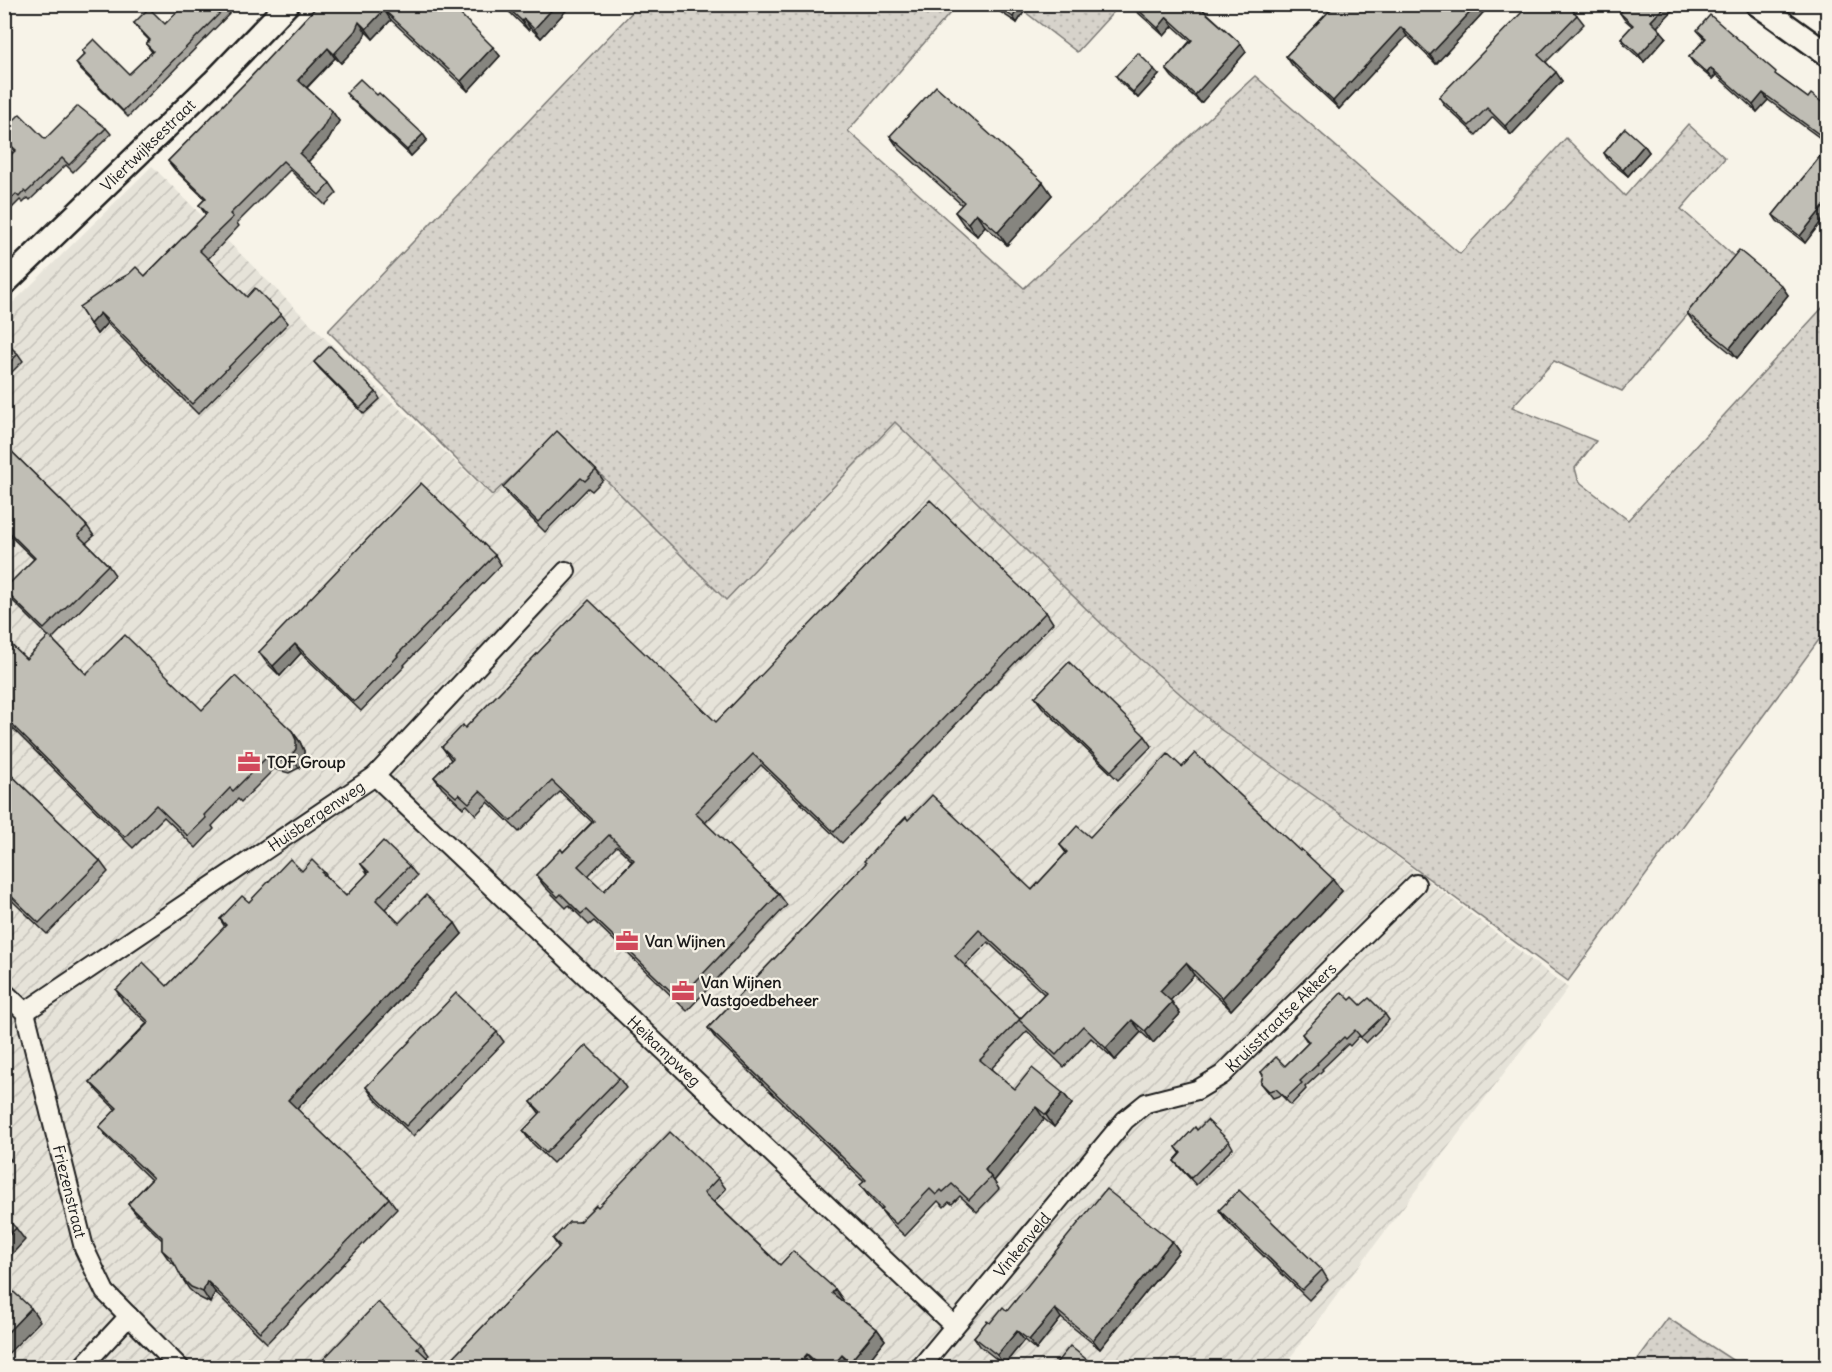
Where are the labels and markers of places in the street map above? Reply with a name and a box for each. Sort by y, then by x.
office icon: TOF Group [236,749,262,775]
place label: TOF Group [267,752,346,773]
office icon: Van Wijnen [614,928,640,954]
place label: Van Wijnen [645,931,725,951]
place label: Van Wijnen Vastgoedbeheer [701,972,819,1011]
office icon: Van Wijnen Vastgoedbeheer [670,978,696,1004]

